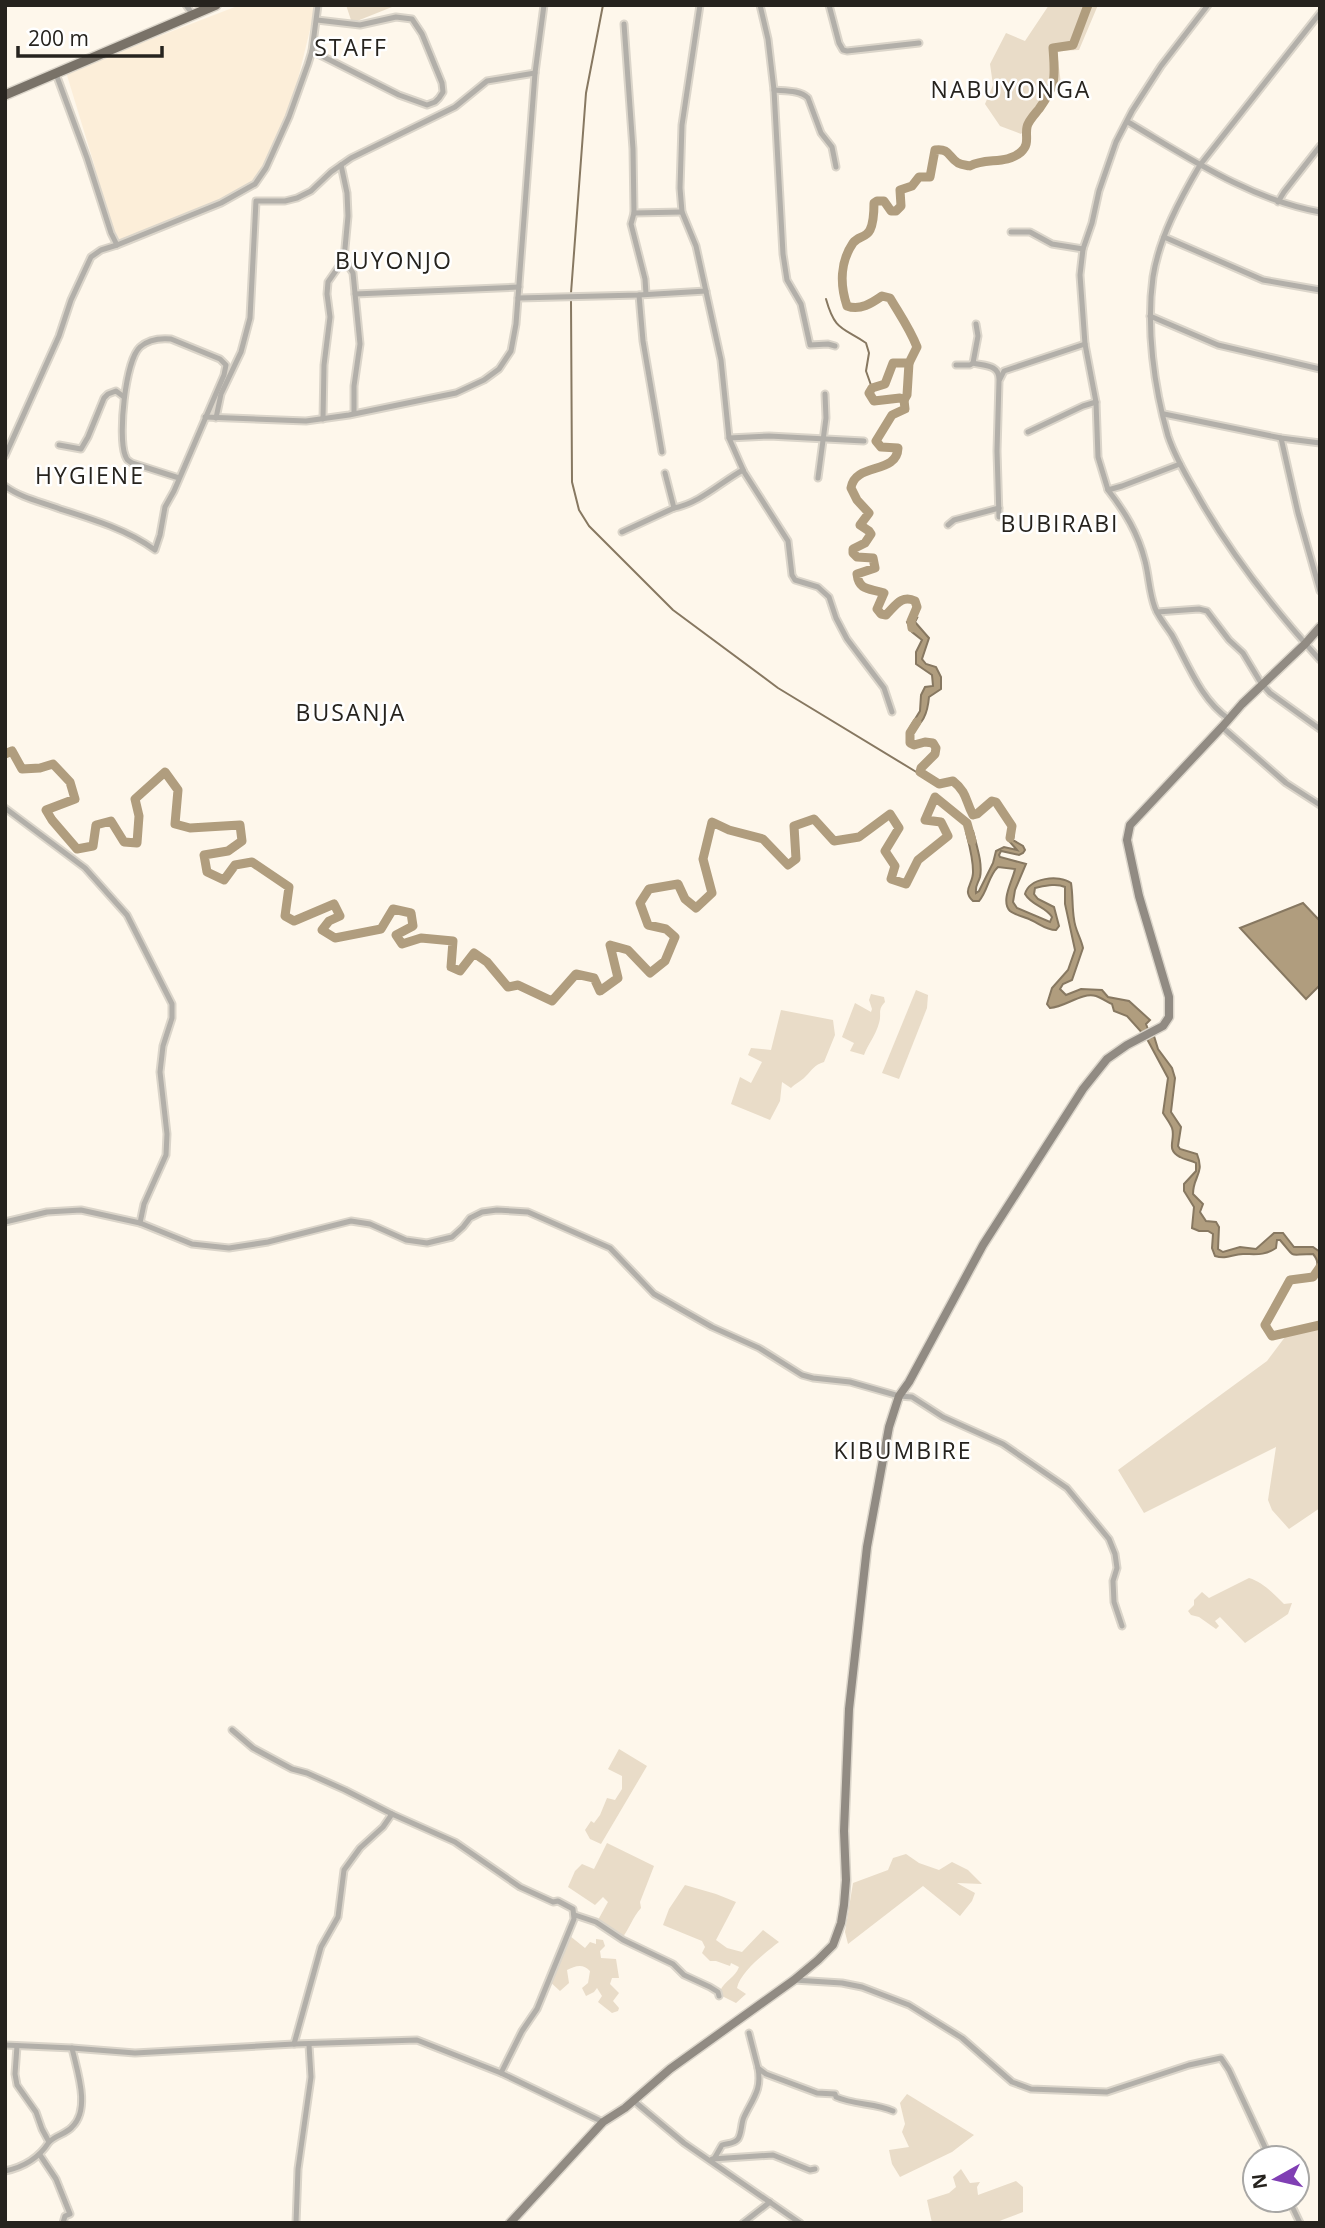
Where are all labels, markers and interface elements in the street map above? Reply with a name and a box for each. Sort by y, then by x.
scale bar [18,14,161,58]
text: 200 m [28,24,89,52]
district label: STAFF [314,31,388,63]
district label: NABUYONGA [931,73,1091,105]
district label: BUYONJO [335,244,453,276]
district label: HYGIENE [35,459,145,491]
district label: BUBIRABI [1001,507,1119,539]
district label: BUSANJA [296,696,406,728]
district label: KIBUMBIRE [833,1434,973,1466]
north arrow [1241,2144,1311,2214]
text: N [1245,2172,1273,2191]

